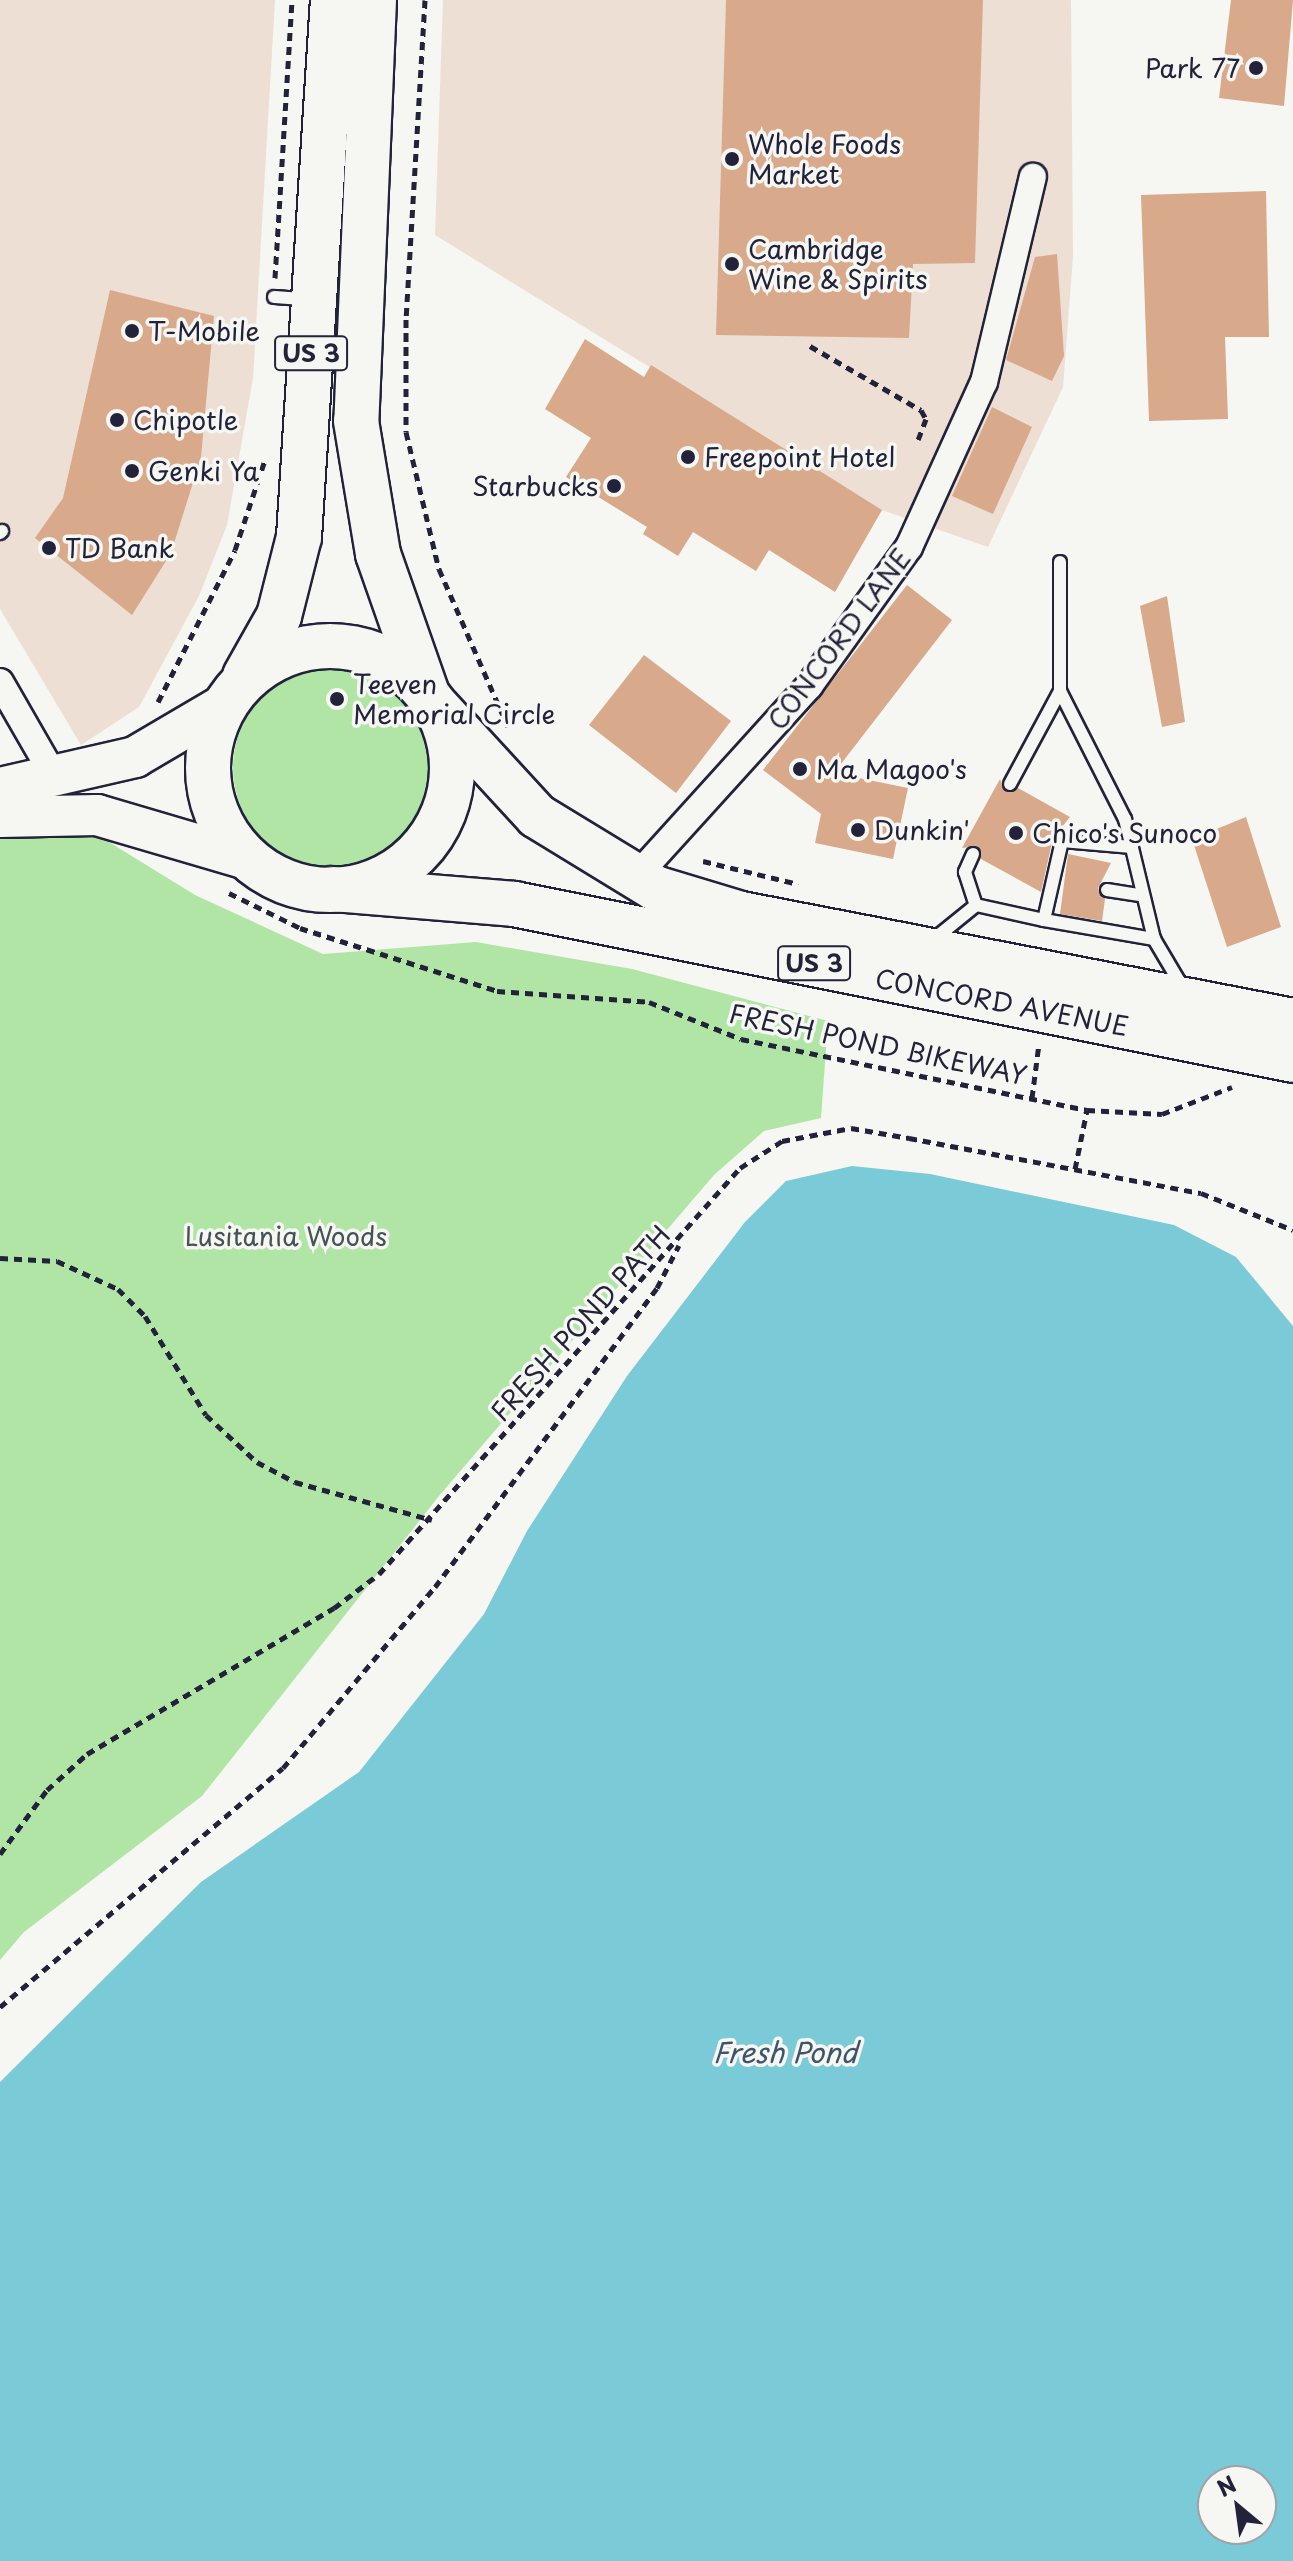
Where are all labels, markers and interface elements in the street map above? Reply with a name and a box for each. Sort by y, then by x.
place label: Park 77 [1145,52,1240,84]
marker: Park 77 [1247,59,1265,77]
place label: Whole Foods Market [748,128,904,190]
marker: Whole Foods Market [723,150,741,168]
place label: Cambridge Wine & Spirits [748,233,929,294]
marker: Cambridge Wine & Spirits [723,255,741,273]
place label: T-Mobile [148,315,260,347]
marker: T-Mobile [123,322,141,340]
road number: US 3 [273,333,349,373]
place label: Chipotle [133,404,238,436]
marker: Chipotle [108,411,126,429]
place label: Freepoint Hotel [704,441,896,473]
marker: Freepoint Hotel [679,448,697,466]
place label: Genki Ya [148,455,260,487]
marker: Genki Ya [123,462,141,480]
place label: Starbucks [472,470,598,502]
marker: Starbucks [605,477,623,495]
place label: TD Bank [65,532,178,564]
marker: TD Bank [40,539,58,557]
street label: CONCORD LANE [761,543,917,735]
place label: Teeven Memorial Circle [353,668,556,730]
marker: Teeven Memorial Circle [328,690,346,708]
place label: Ma Magoo's [816,753,966,785]
marker: Ma Magoo's [791,760,809,778]
place label: Dunkin' [874,814,970,846]
place label: Chico's Sunoco [1032,817,1217,849]
marker: Dunkin' [849,821,867,839]
marker: Chico's Sunoco [1007,824,1025,842]
road number: US 3 [776,943,852,983]
street label: CONCORD AVENUE [873,962,1131,1042]
street label: FRESH POND BIKEWAY [727,997,1029,1091]
street label: FRESH POND PATH [485,1219,675,1427]
park label: Lusitania Woods [185,1220,387,1252]
water label: Fresh Pond [713,2035,857,2069]
north arrow [1197,2465,1277,2545]
text: N [1210,2467,1242,2504]

